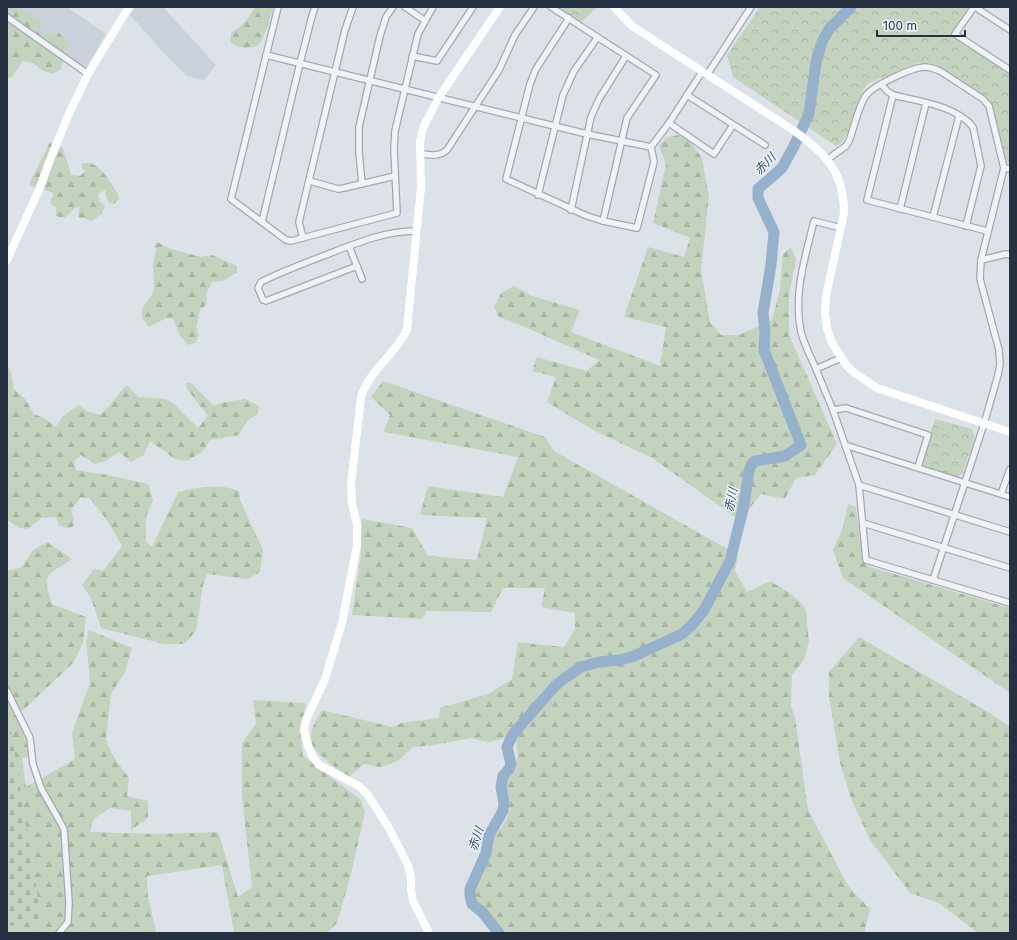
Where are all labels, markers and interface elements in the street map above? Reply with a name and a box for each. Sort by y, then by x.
scale bar [877,12,965,38]
text: 100 m [883,18,917,33]
water label: 赤川 [751,148,780,178]
water label: 赤川 [721,485,741,513]
water label: 赤川 [465,823,487,853]

